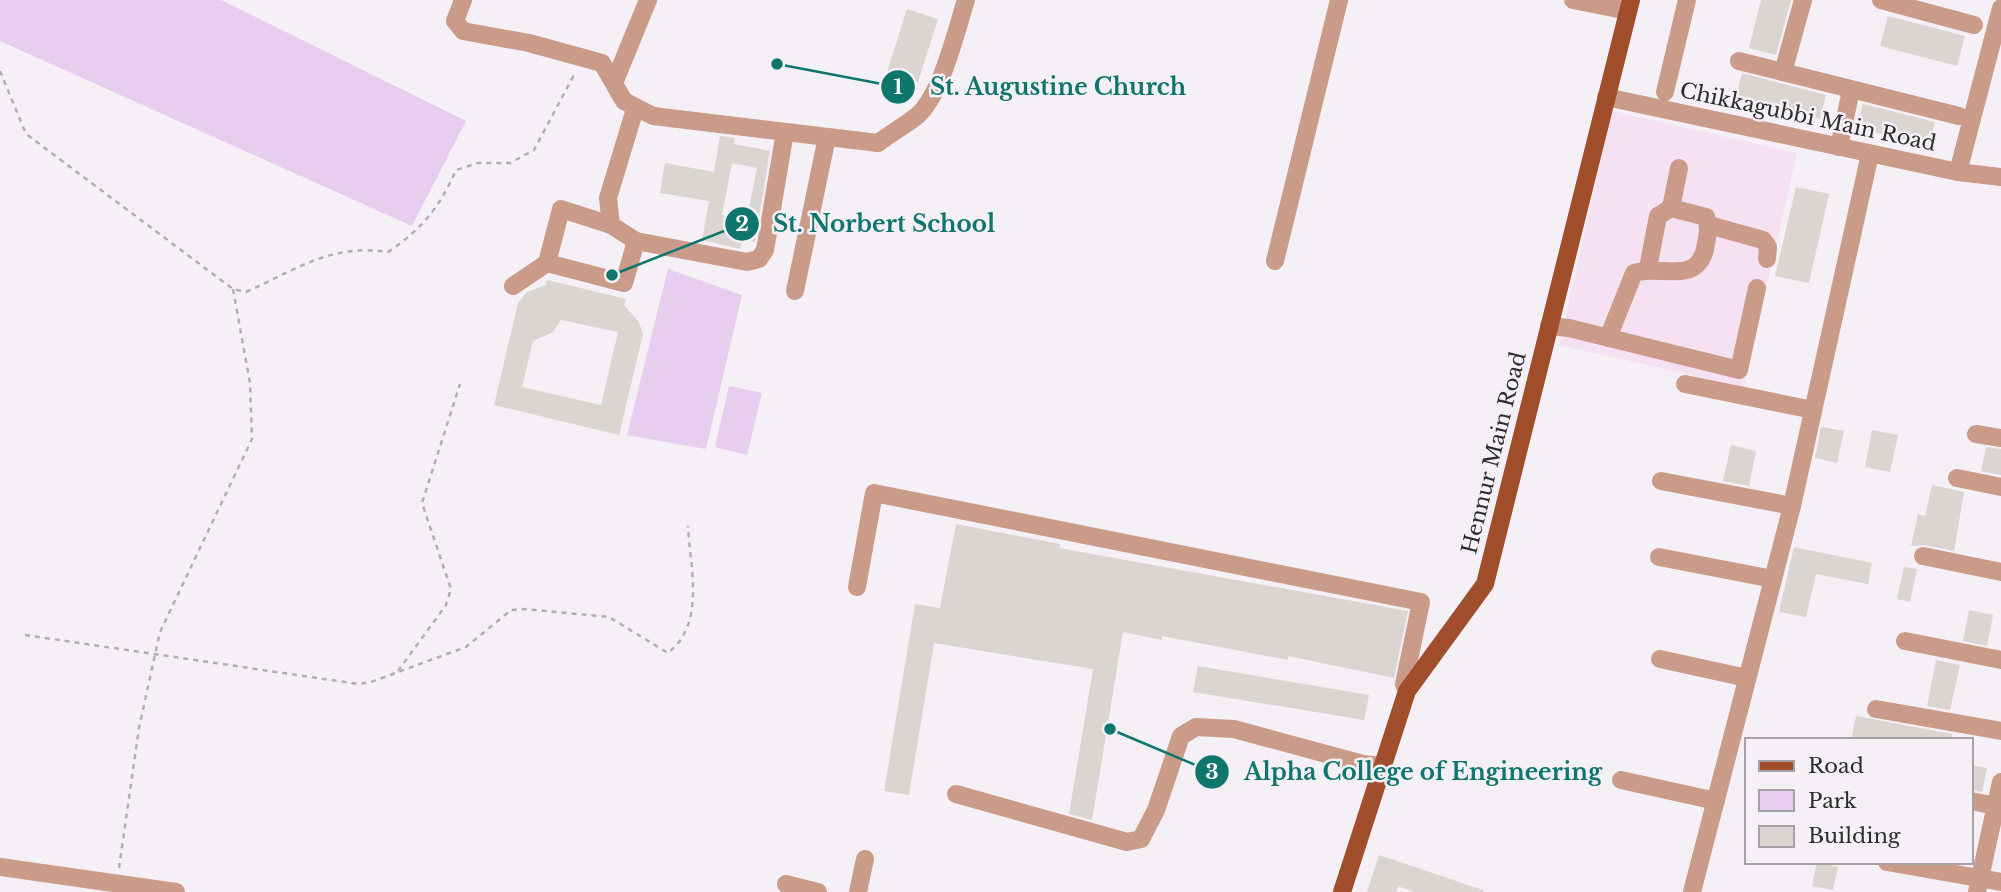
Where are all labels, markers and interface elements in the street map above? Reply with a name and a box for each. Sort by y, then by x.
callout: St. Augustine Church [880,65,1200,109]
text: St. Augustine Church [930,73,1187,101]
text: 1 [893,74,903,100]
street label: Chikkagubbi Main Road [1677,77,1939,157]
callout: St. Norbert School [724,202,1009,246]
text: St. Norbert School [773,210,995,238]
text: 2 [735,211,749,237]
street label: Hennur Main Road [1456,349,1532,557]
legend [1745,738,1973,864]
callout: Alpha College of Engineering [1195,750,1616,794]
text: Road [1808,753,1864,779]
text: Alpha College of Engineering [1243,758,1603,786]
text: 3 [1205,759,1219,785]
text: Park [1808,788,1857,814]
text: Building [1808,823,1901,849]

